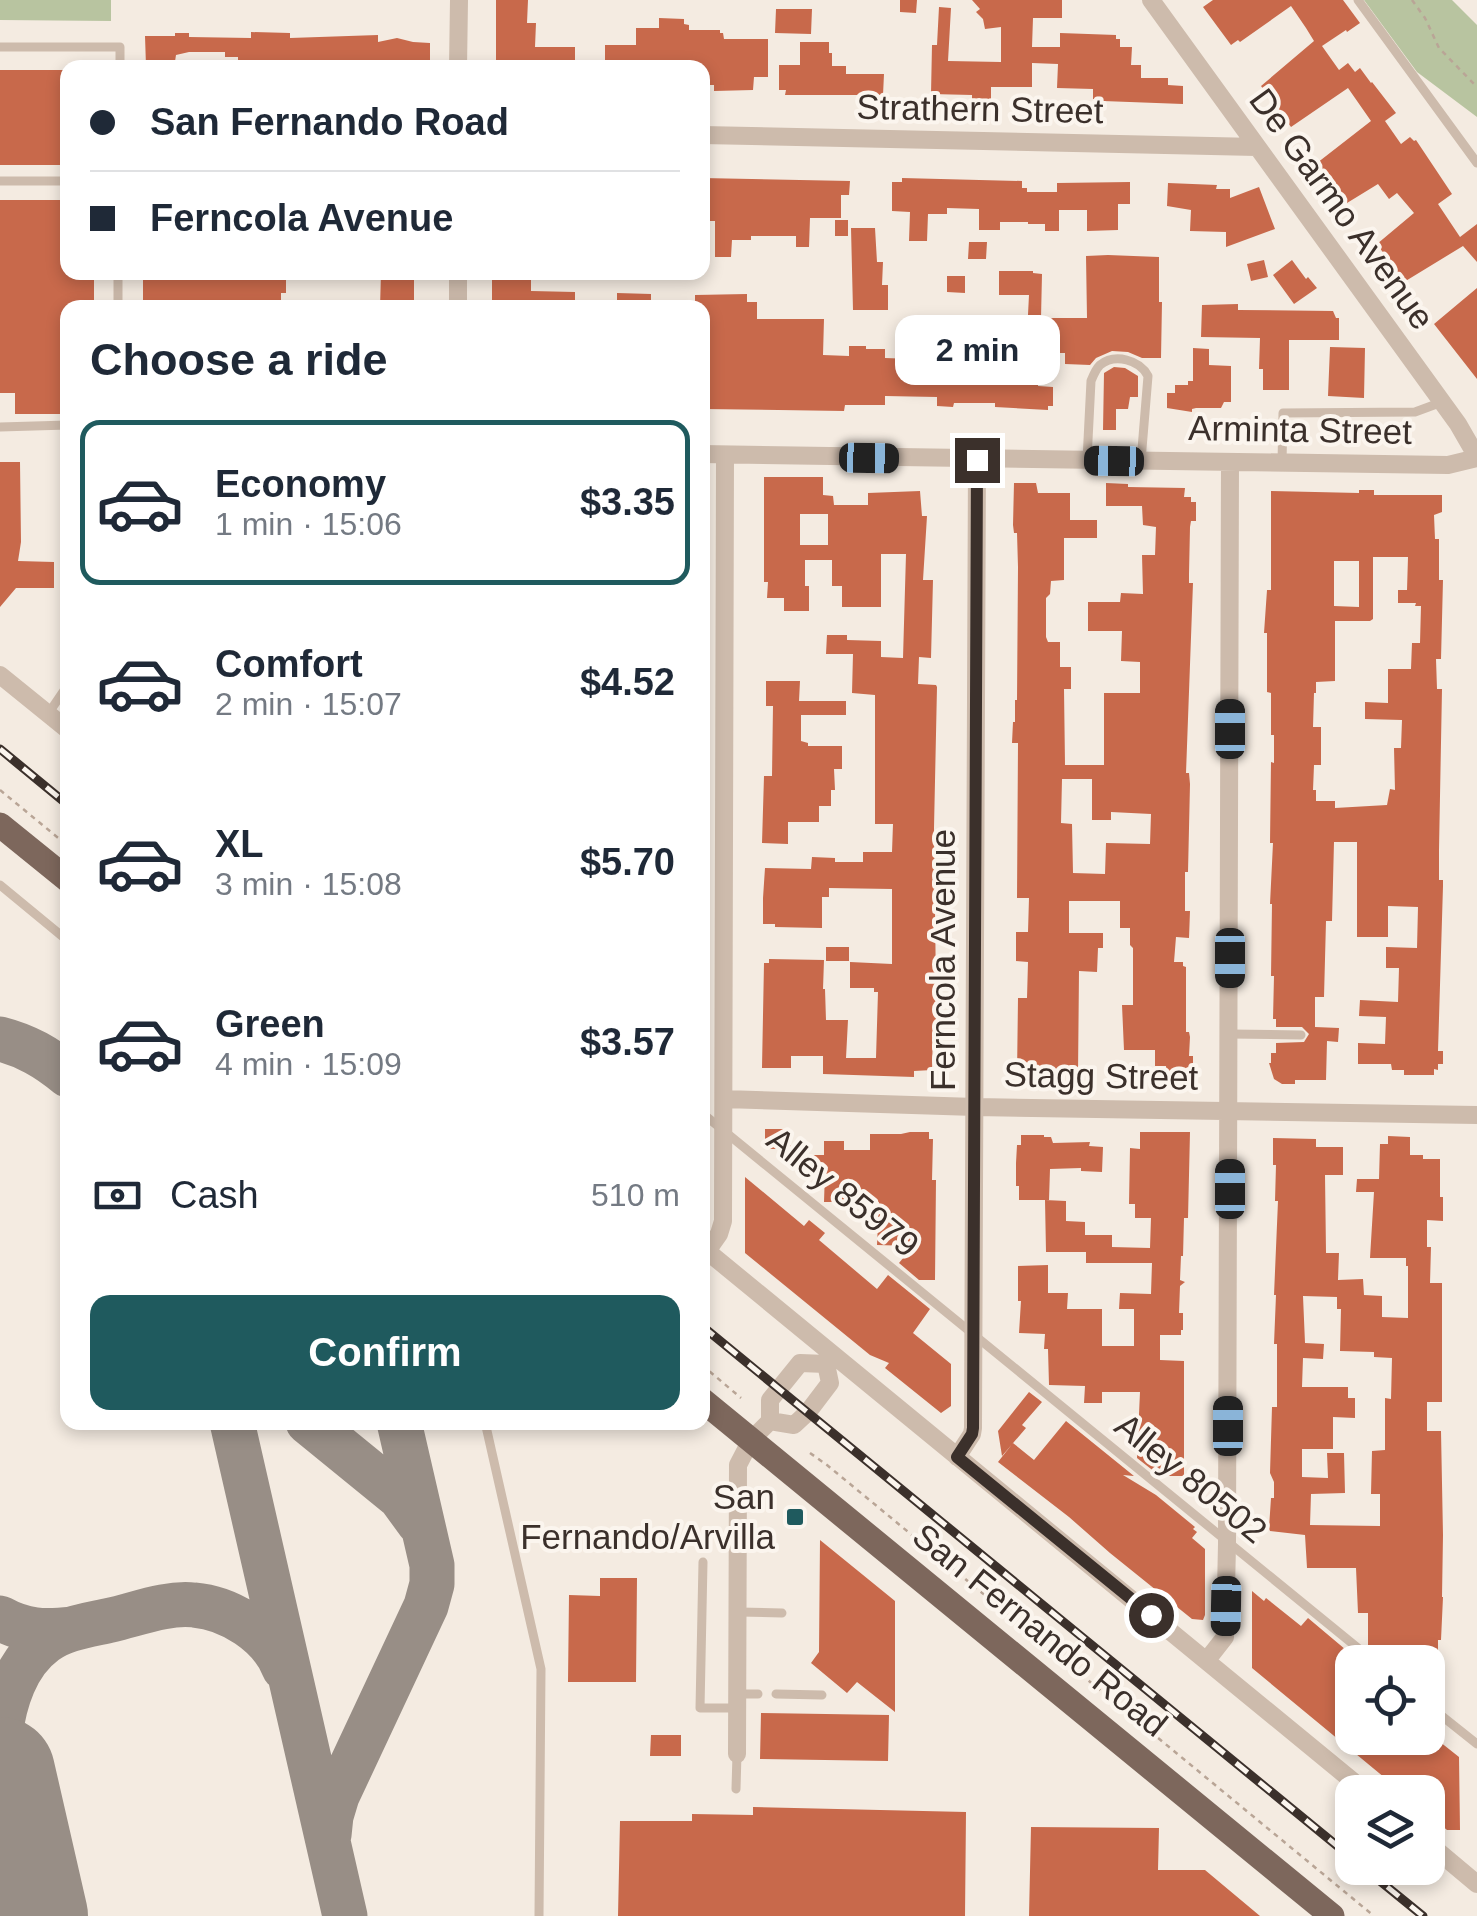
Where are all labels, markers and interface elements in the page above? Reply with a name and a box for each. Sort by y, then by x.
street label: De Garmo Avenue [1242,81,1443,336]
street label: Strathern Street [856,87,1104,130]
text: San Fernando Road [150,101,509,143]
text: Ferncola Avenue [150,197,453,239]
callout: 2 min [894,315,1060,385]
text: 2 min [936,332,1019,368]
text: Choose a ride [90,334,388,385]
street label: Arminta Street [1188,408,1412,451]
route end [955,438,1000,483]
car [839,442,899,474]
car [1084,445,1144,477]
icon: car [95,458,185,548]
text: Economy [215,463,386,505]
text: $3.35 [580,481,675,523]
text: 1 min · 15:06 [215,506,402,542]
icon: car [95,638,185,728]
text: Comfort [215,643,363,685]
text: $4.52 [580,661,675,703]
text: 2 min · 15:07 [215,686,402,722]
car [1215,699,1245,759]
icon: car [95,818,185,908]
text: XL [215,823,264,865]
street label: Ferncola Avenue [923,829,962,1091]
text: $5.70 [580,841,675,883]
text: 3 min · 15:08 [215,866,402,902]
car [1215,928,1245,988]
icon: car [95,998,185,1088]
text: Green [215,1003,325,1045]
text: $3.57 [580,1021,675,1063]
text: 4 min · 15:09 [215,1046,402,1082]
street label: Stagg Street [1003,1054,1199,1097]
street label: Alley 85979 [760,1119,927,1264]
car [1215,1159,1245,1219]
icon: cash [90,1168,145,1223]
text: Cash [170,1174,259,1216]
text: 510 m [591,1177,680,1213]
button: Confirm [90,1295,680,1410]
car [1213,1396,1243,1456]
street label: Alley 80502 [1108,1405,1275,1550]
place label: San Fernando/Arvilla [520,1477,776,1556]
marker: San Fernando/Arvilla [784,1506,806,1528]
street label: San Fernando Road [906,1515,1175,1744]
car [1210,1576,1242,1636]
route start [1129,1593,1174,1638]
map controls [1335,1645,1445,1885]
button: locate [1335,1645,1445,1755]
button: layers [1335,1775,1445,1885]

